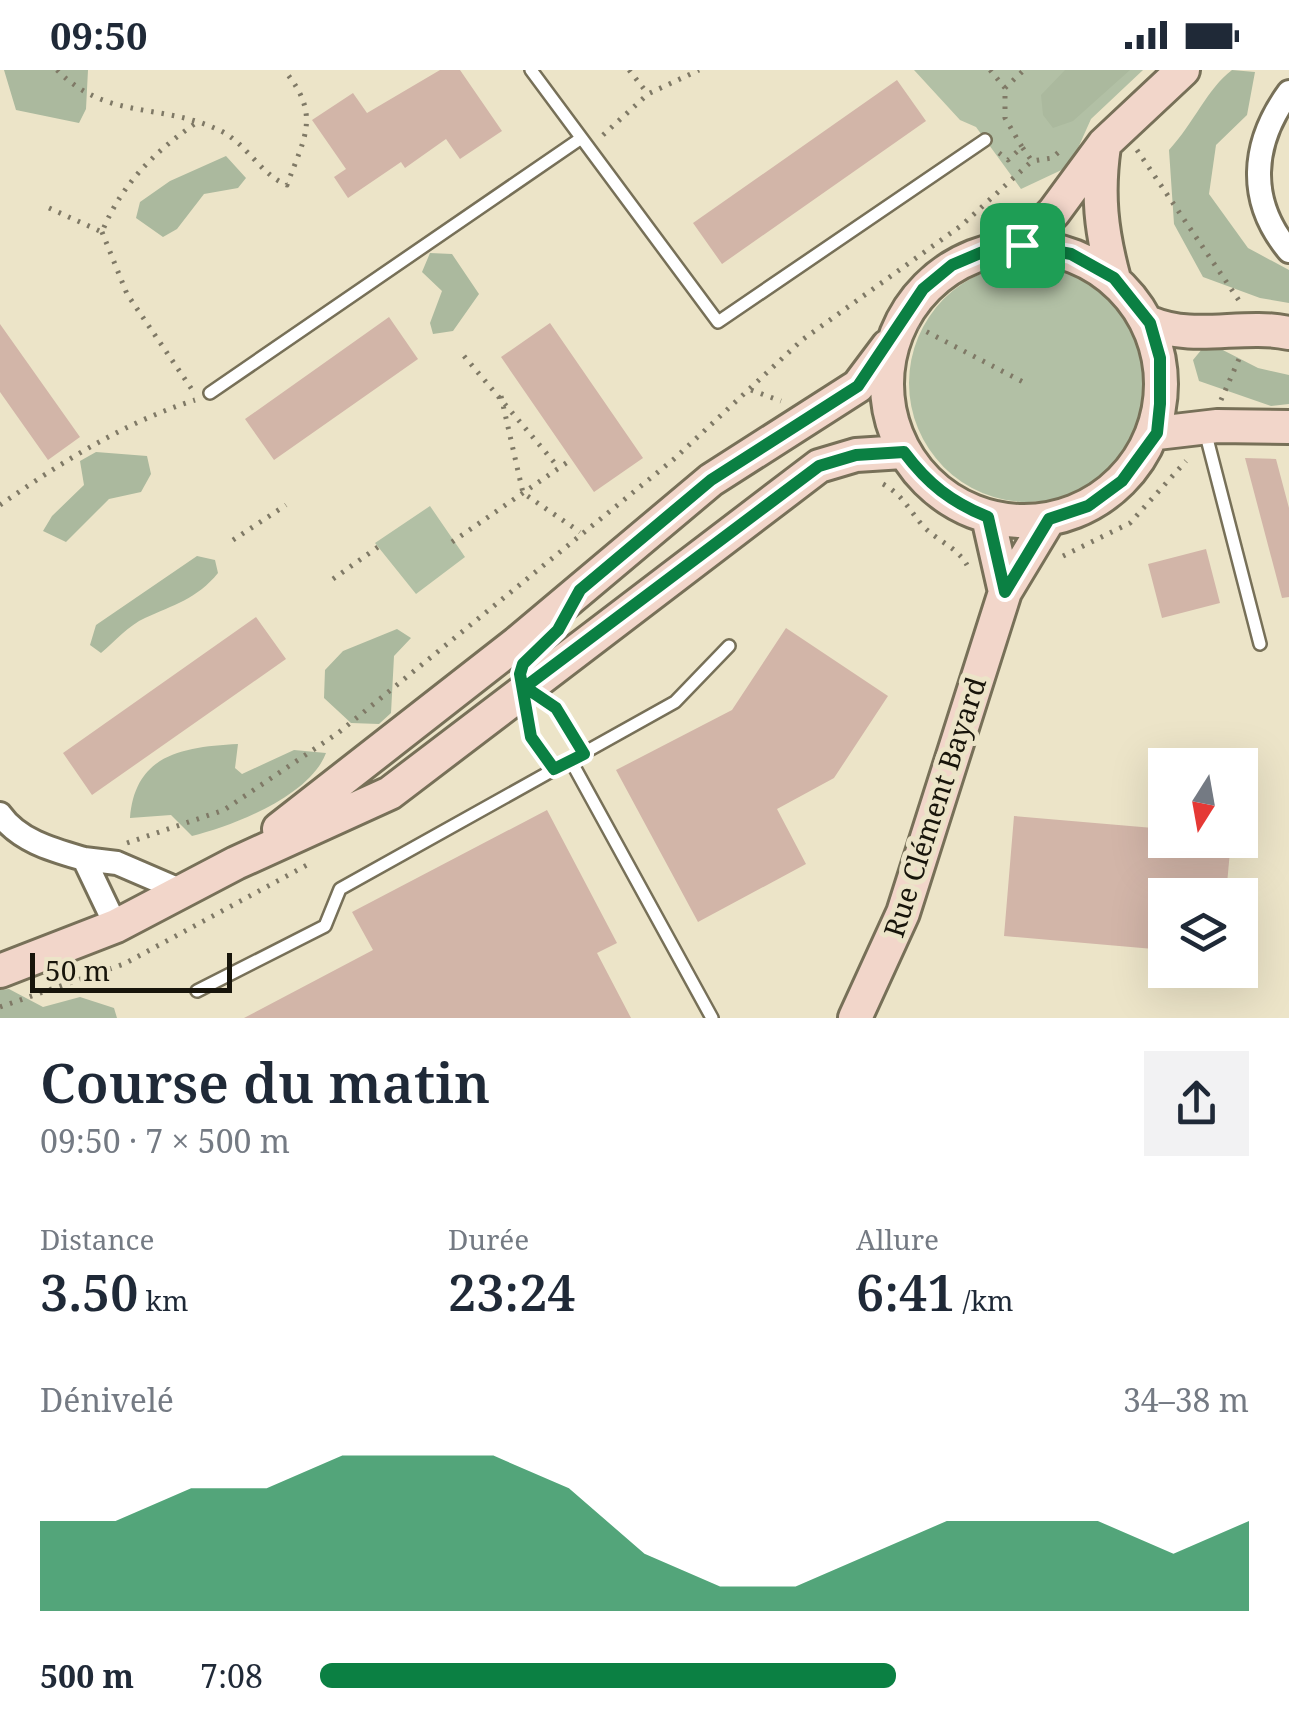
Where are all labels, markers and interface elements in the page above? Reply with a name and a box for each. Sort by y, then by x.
text: 09:50 [50,9,147,61]
pin [980,203,1065,288]
icon: arrive [995,218,1050,273]
street label: Rue Clément Bayard [874,672,994,942]
north arrow [1148,748,1258,858]
map controls [1148,748,1258,988]
button: layers [1148,878,1258,988]
scale bar [30,948,232,993]
text: 50 m [45,951,110,989]
text: Course du matin [40,1044,490,1119]
button: share [1144,1051,1249,1156]
text: 09:50 · 7 × 500 m [40,1119,290,1162]
text: Distance [40,1220,154,1258]
text: Durée [448,1220,529,1258]
text: Allure [856,1220,939,1258]
text: 3.50 [40,1258,138,1326]
text: 23:24 [448,1258,575,1326]
text: 6:41 [856,1258,955,1326]
text: km [138,1281,188,1319]
text: /km [955,1281,1014,1319]
text: Dénivelé [40,1378,174,1421]
text: 34–38 m [1123,1378,1249,1421]
text: 500 m [40,1654,134,1697]
text: 7:08 [200,1654,263,1697]

